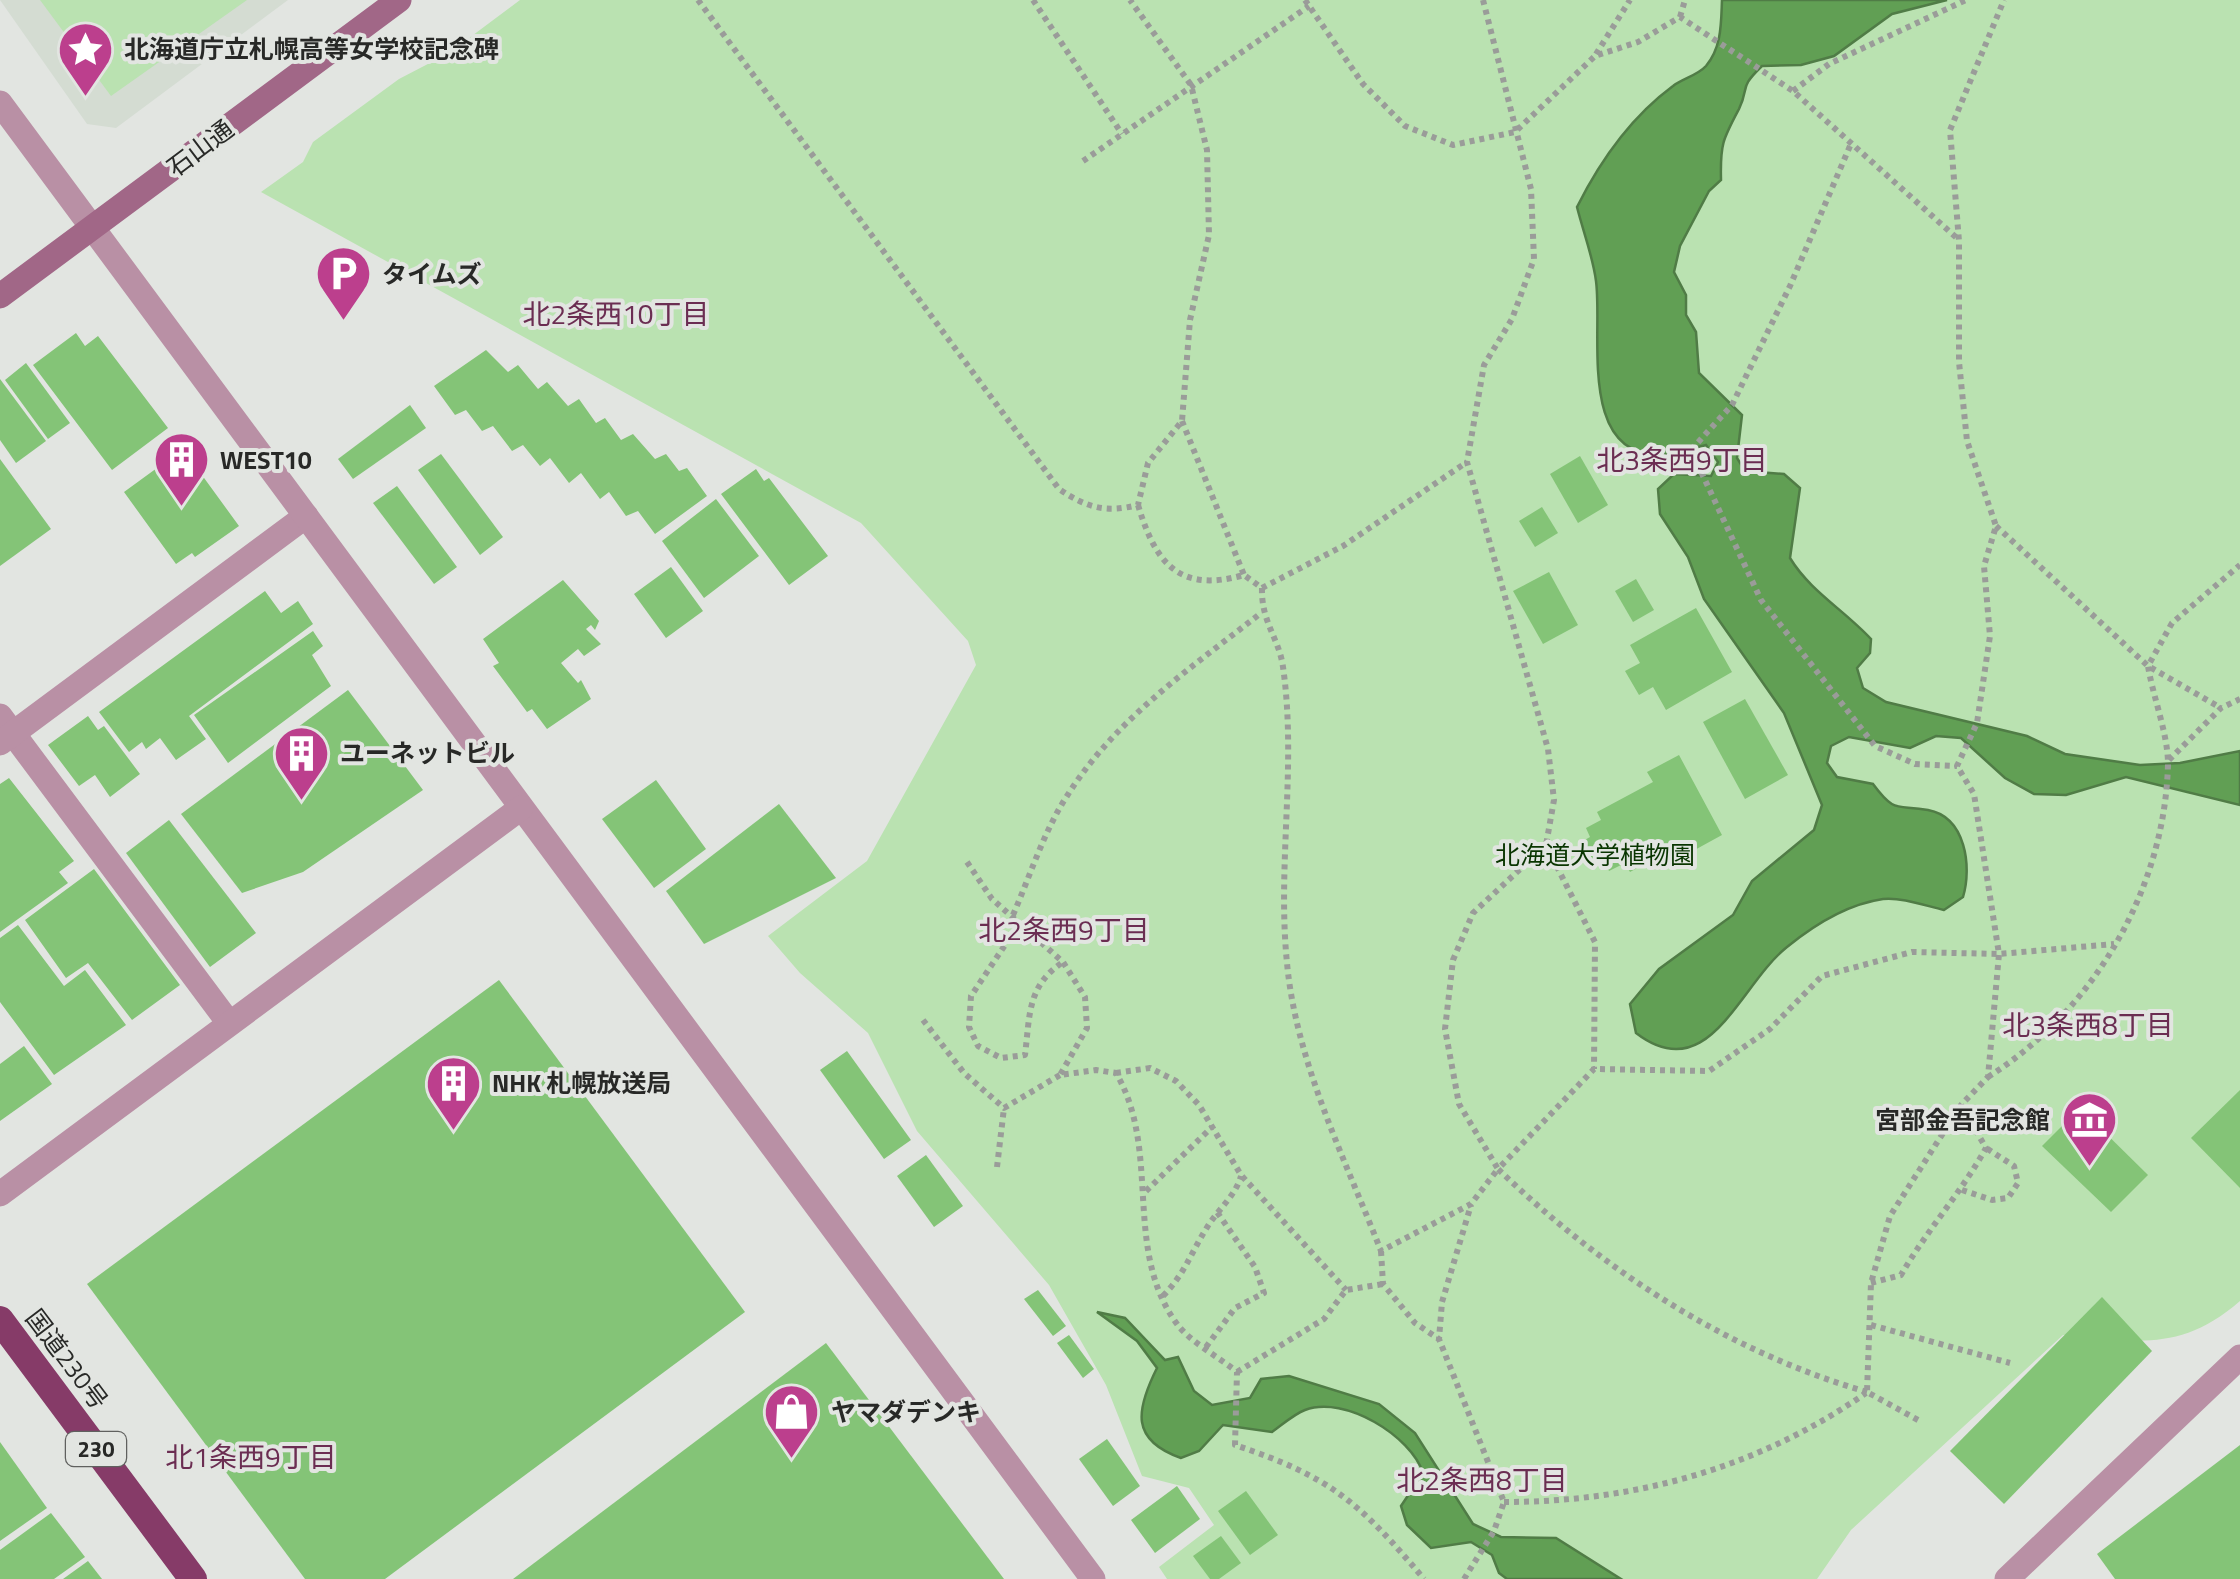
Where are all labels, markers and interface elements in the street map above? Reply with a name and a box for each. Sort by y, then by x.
place icon: 北海道庁立札幌高等女学校記念碑 [55,19,115,98]
place label: 北海道庁立札幌高等女学校記念碑 [124,30,499,68]
street label: 石山通 [159,110,241,186]
parking icon: タイムズ [313,244,373,323]
place label: タイムズ [382,255,482,293]
district label: 北2条西10丁目 [522,292,710,335]
building icon: WEST10 [151,430,211,509]
district label: 北3条西9丁目 [1596,438,1768,481]
place label: WEST10 [220,441,312,479]
building icon: ユーネットビル [271,723,331,802]
place label: ユーネットビル [340,734,515,772]
park label: 北海道大学植物園 [1495,836,1695,874]
district label: 北2条西9丁目 [978,908,1150,951]
district label: 北3条西8丁目 [2002,1003,2174,1046]
building icon: NHK 札幌放送局 [423,1053,483,1132]
place label: NHK 札幌放送局 [492,1064,672,1102]
museum icon: 宮部金吾記念館 [2059,1090,2119,1169]
place label: 宮部金吾記念館 [1875,1101,2050,1139]
street label: 国道230号 [17,1301,117,1417]
shop icon: ヤマダデンキ [762,1382,822,1461]
place label: ヤマダデンキ [831,1393,981,1431]
road number: 230 [66,1432,126,1466]
district label: 北1条西9丁目 [165,1435,337,1478]
district label: 北2条西8丁目 [1396,1458,1568,1501]

